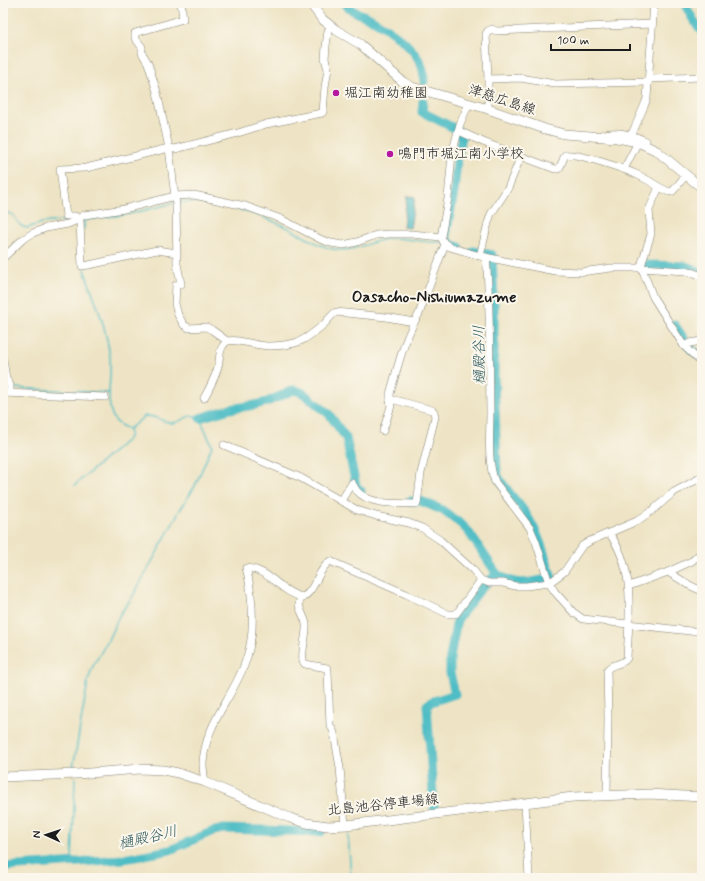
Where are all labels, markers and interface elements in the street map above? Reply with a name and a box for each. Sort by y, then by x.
scale bar [551,26,630,52]
text: 100 m [557,33,589,49]
street label: 津慈広島線 [466,81,538,119]
place label: 堀江南幼稚園 [344,84,428,102]
marker: 堀江南幼稚園 [331,88,341,98]
place label: 鳴門市堀江南小学校 [398,145,524,163]
marker: 鳴門市堀江南小学校 [385,149,395,159]
district label: Oasacho-Nishiumazume [352,287,516,308]
water label: 樋殿谷川 [469,325,491,385]
street label: 北島池谷停車場線 [326,790,440,820]
north arrow [26,815,66,855]
water label: 樋殿谷川 [117,822,179,854]
text: N [30,831,44,839]

